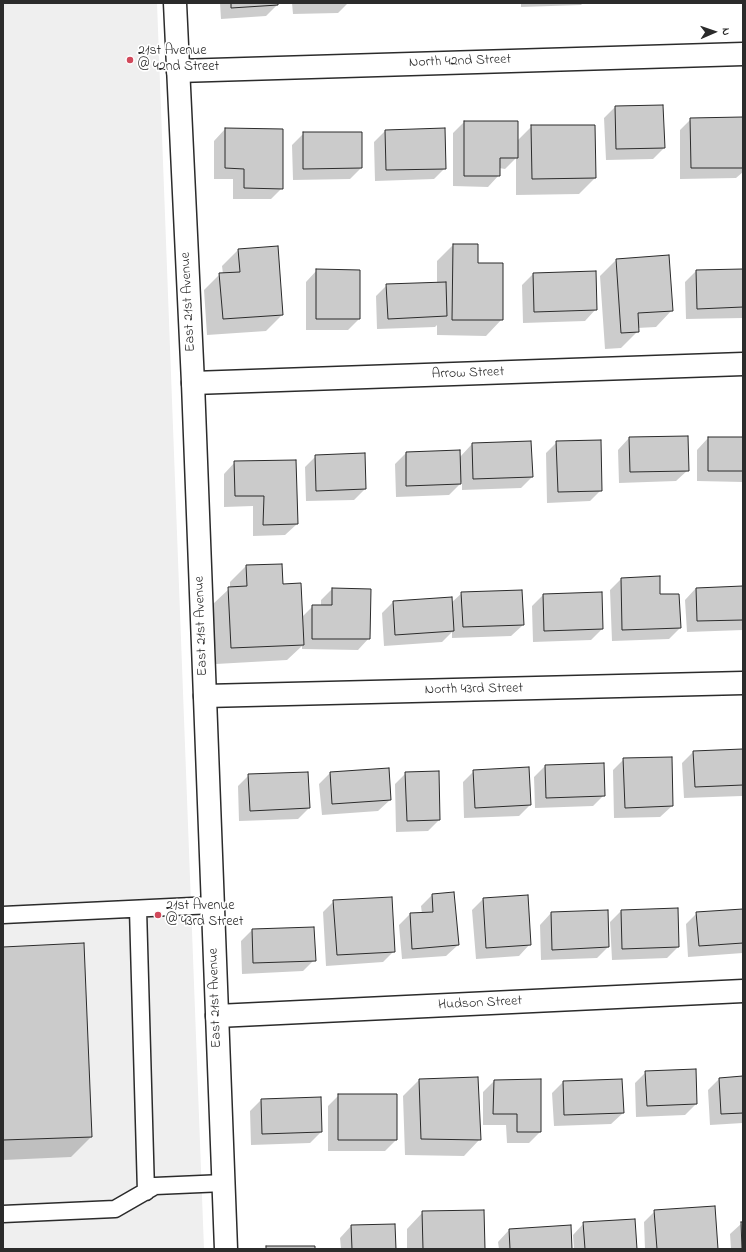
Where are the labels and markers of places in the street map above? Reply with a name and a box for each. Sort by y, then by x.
place label: 21st Avenue @ 42nd Street [138,44,219,76]
marker: 21st Avenue @ 42nd Street [125,55,135,65]
place label: 21st Avenue @ 43rd Street [166,899,243,932]
marker: 21st Avenue @ 43rd Street [153,910,163,920]

